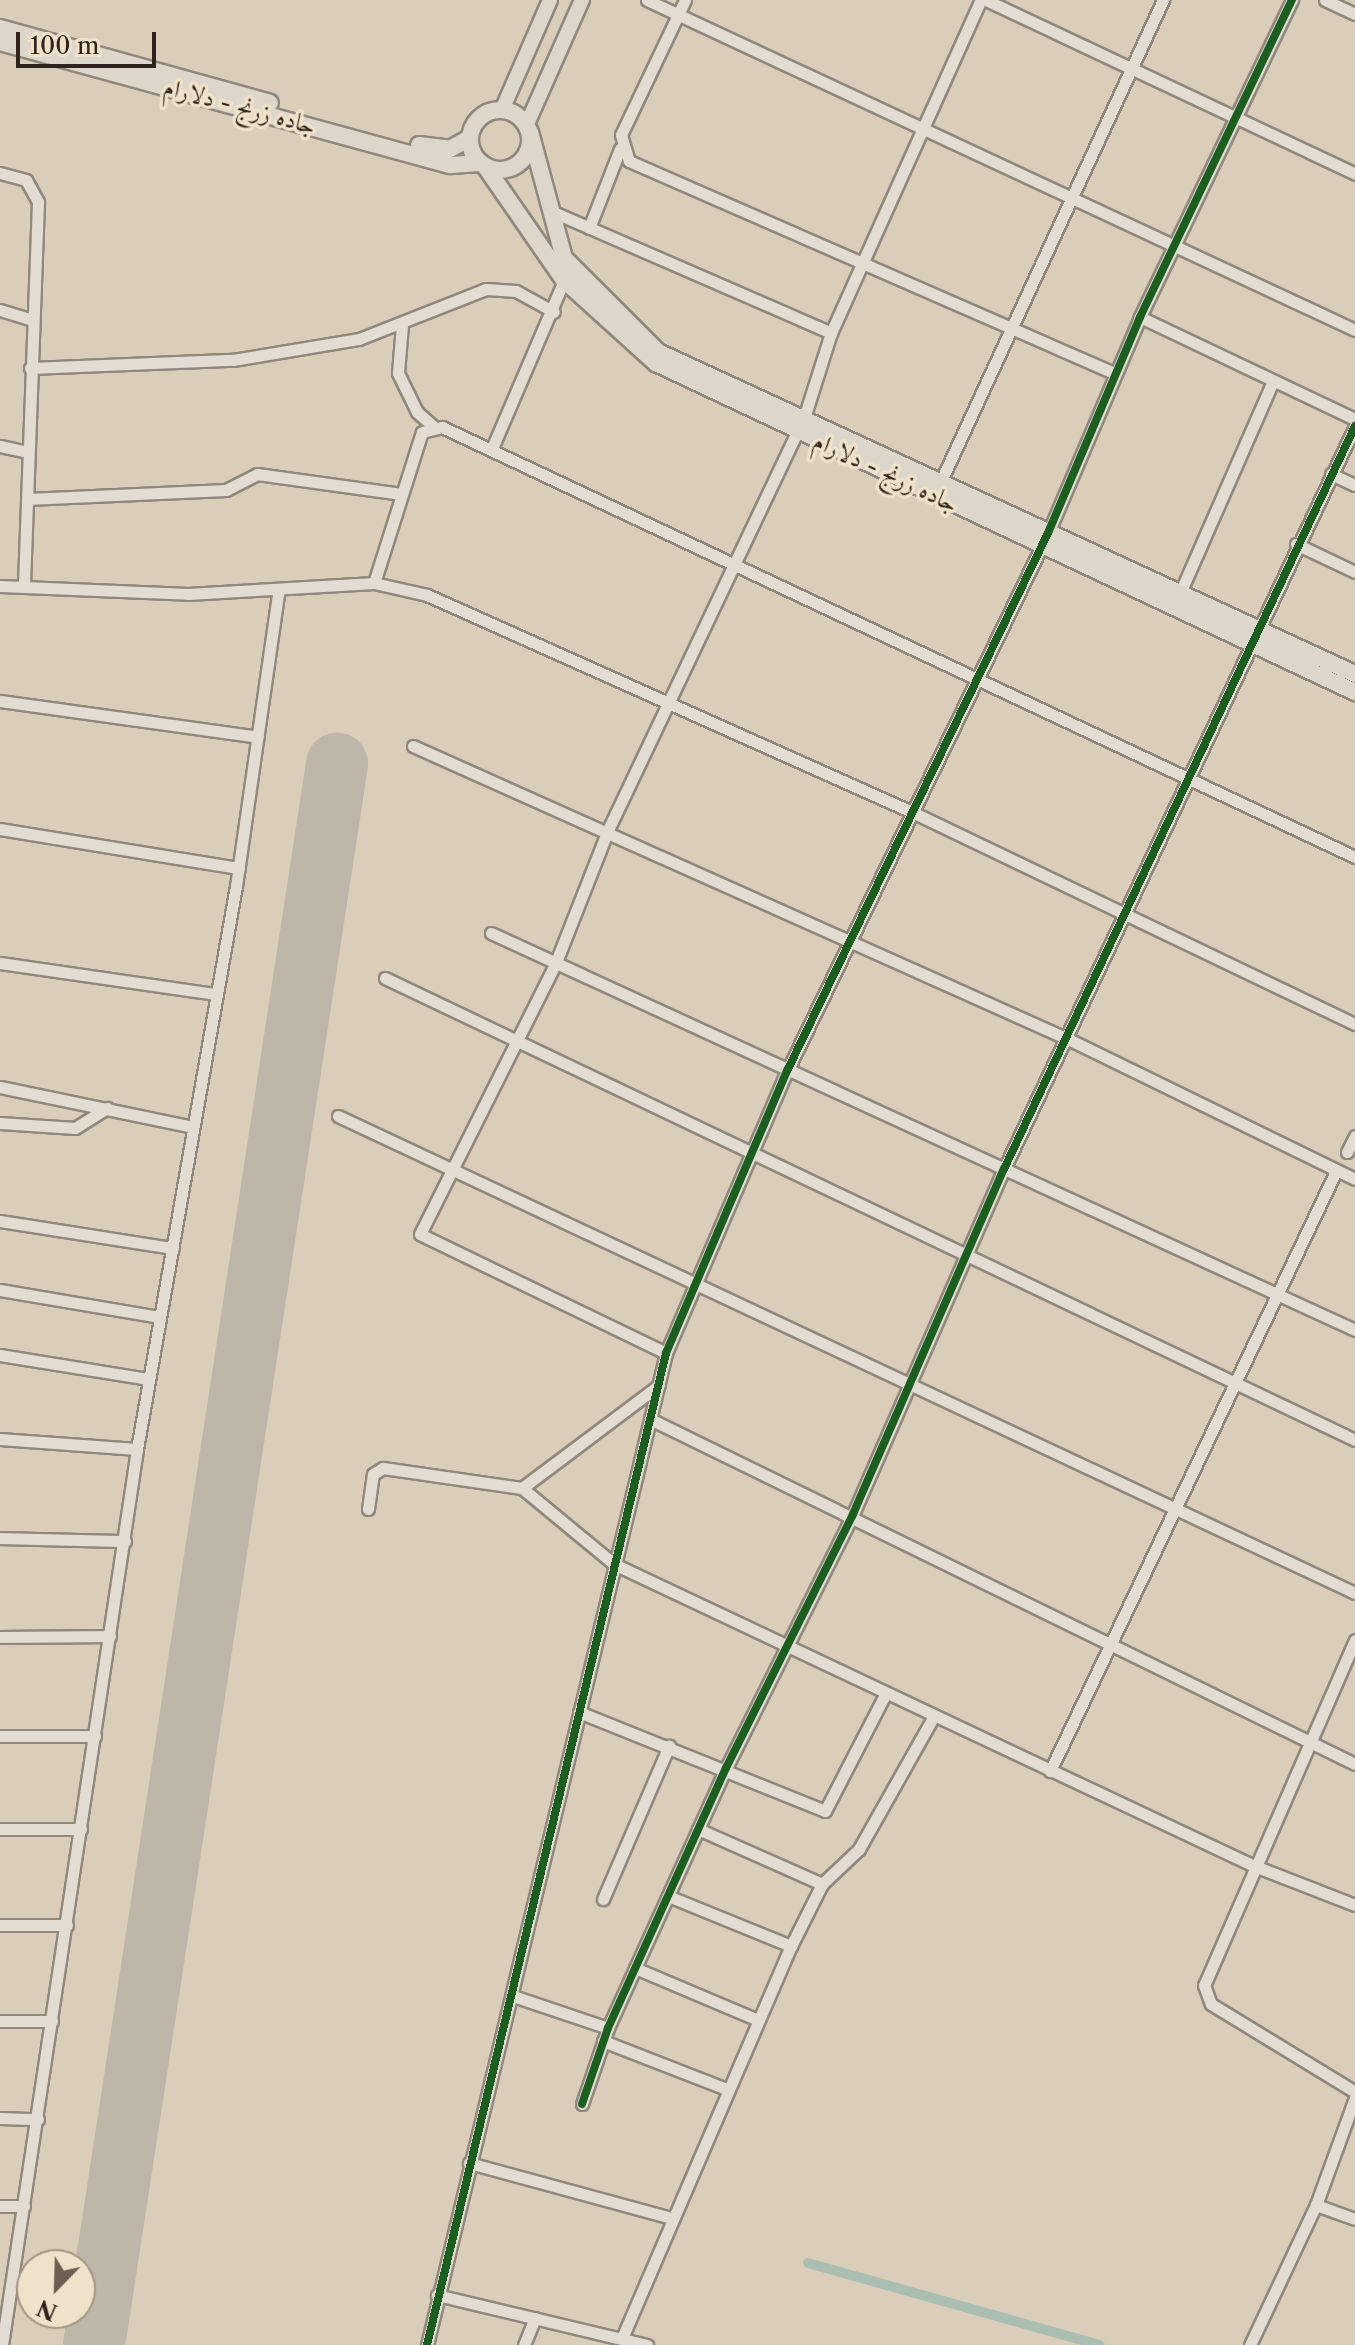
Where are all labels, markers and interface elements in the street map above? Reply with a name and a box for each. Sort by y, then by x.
scale bar [20,16,160,66]
text: 100 m [30,31,99,60]
street label: جاده زرنج - دلارام [161,72,319,140]
street label: جاده زرنج - دلارام [809,426,963,518]
north arrow [16,2249,96,2329]
text: N [33,2294,61,2326]

